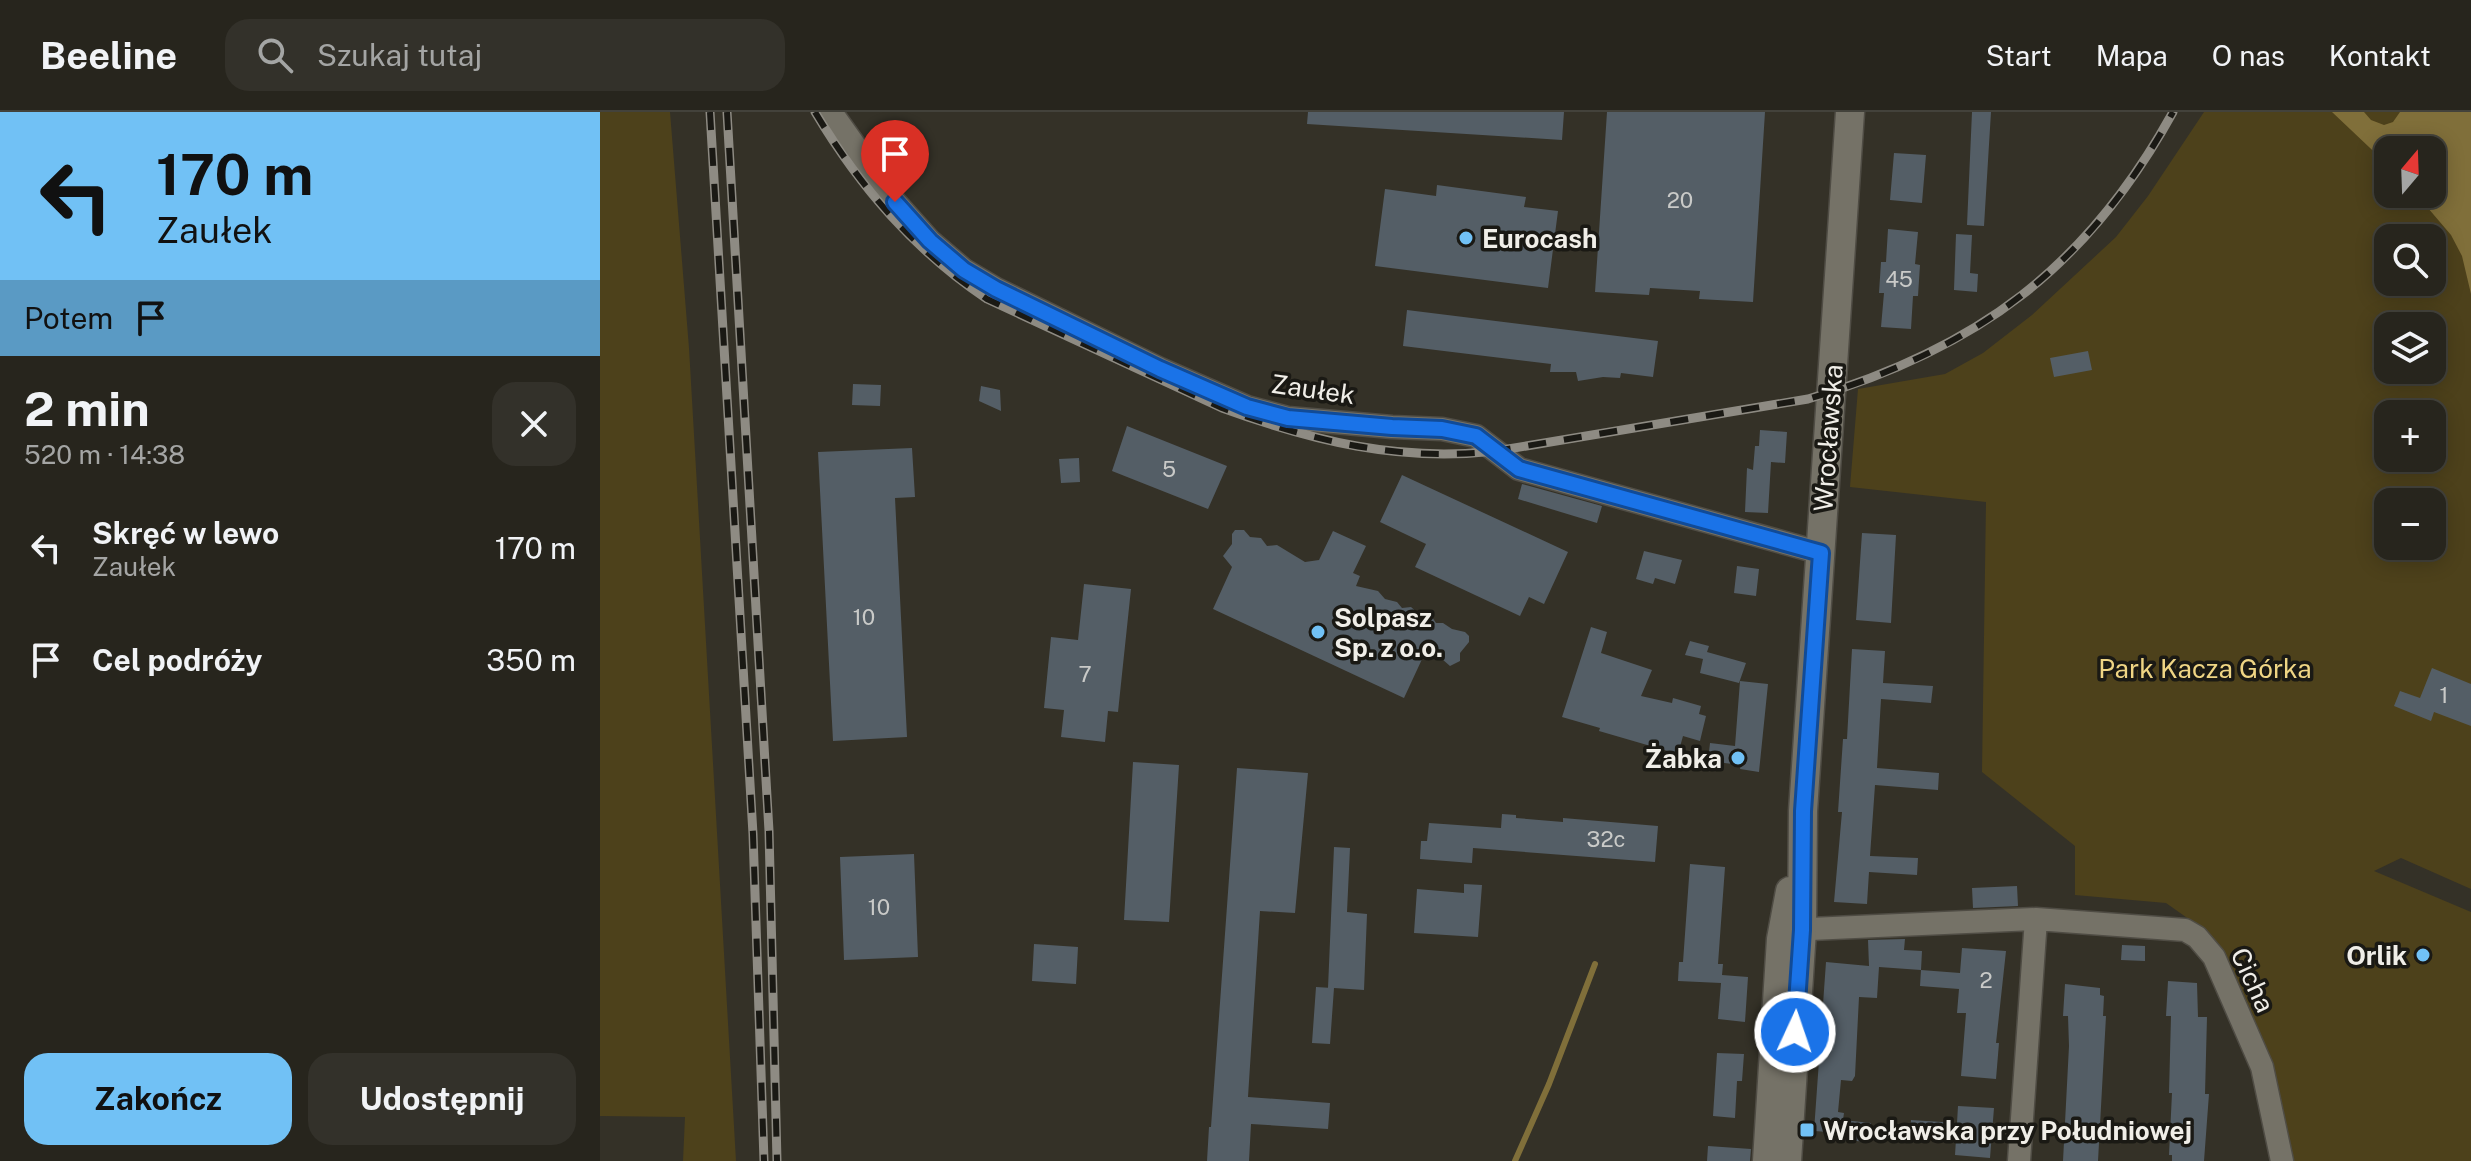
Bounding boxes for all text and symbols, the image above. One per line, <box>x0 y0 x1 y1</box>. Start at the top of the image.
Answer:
search box <box>225 19 785 91</box>
text: Beeline <box>40 33 177 78</box>
icon: search <box>253 33 297 77</box>
text: Szukaj tutaj <box>317 37 482 73</box>
text: Start <box>1986 39 2052 72</box>
text: Mapa <box>2096 39 2168 72</box>
text: O nas <box>2212 39 2285 72</box>
text: Kontakt <box>2329 39 2431 72</box>
pin <box>861 120 929 202</box>
icon: arrive <box>873 132 917 176</box>
north arrow <box>2374 136 2446 208</box>
map controls <box>2374 136 2446 560</box>
text: 170 m <box>156 142 313 208</box>
icon: left <box>24 144 128 248</box>
house number: 20 <box>1667 187 1693 213</box>
text: Zaułek <box>156 209 273 251</box>
place label: Eurocash <box>1482 223 1597 254</box>
button: search <box>2374 224 2446 296</box>
marker: Eurocash <box>1457 229 1475 247</box>
house number: 45 <box>1885 266 1913 292</box>
icon: arrive <box>129 296 173 340</box>
text: Potem <box>24 300 113 336</box>
button: layers <box>2374 312 2446 384</box>
street label: Wrocławska <box>1807 363 1849 513</box>
street label: Zaułek <box>1269 368 1357 410</box>
text: 2 min <box>24 380 150 437</box>
button: close <box>492 382 576 466</box>
button: + <box>2374 400 2446 472</box>
text: 520 m · 14:38 <box>24 439 185 470</box>
house number: 5 <box>1162 456 1176 482</box>
button: − <box>2374 488 2446 560</box>
text: Skręć w lewo <box>92 515 279 551</box>
icon: left <box>24 526 68 570</box>
text: 170 m <box>495 530 576 566</box>
text: Zaułek <box>92 551 176 582</box>
place label: Solpasz Sp. z o.o. <box>1334 602 1443 663</box>
house number: 10 <box>853 604 875 630</box>
marker: Solpasz Sp. z o.o. <box>1309 623 1327 641</box>
icon: arrive <box>24 638 68 682</box>
text: Cel podróży <box>92 642 262 678</box>
text: 350 m <box>486 642 576 678</box>
park label: Park Kacza Górka <box>2098 653 2312 684</box>
house number: 7 <box>1078 661 1092 687</box>
house number: 1 <box>2440 682 2448 708</box>
place label: Żabka <box>1644 743 1722 774</box>
marker: Żabka <box>1729 749 1747 767</box>
house number: 32c <box>1587 826 1625 852</box>
house number: 10 <box>868 894 890 920</box>
place label: Orlik <box>2346 940 2407 971</box>
street label: Cicha <box>2225 943 2281 1017</box>
marker: Orlik <box>2414 946 2432 964</box>
house number: 2 <box>1979 967 1993 993</box>
position arrow <box>1753 990 1837 1074</box>
button: Zakończ <box>24 1053 292 1145</box>
button: Udostępnij <box>308 1053 576 1145</box>
place label: Wrocławska przy Południowej <box>1823 1115 2192 1146</box>
marker: Wrocławska przy Południowej <box>1798 1121 1816 1139</box>

